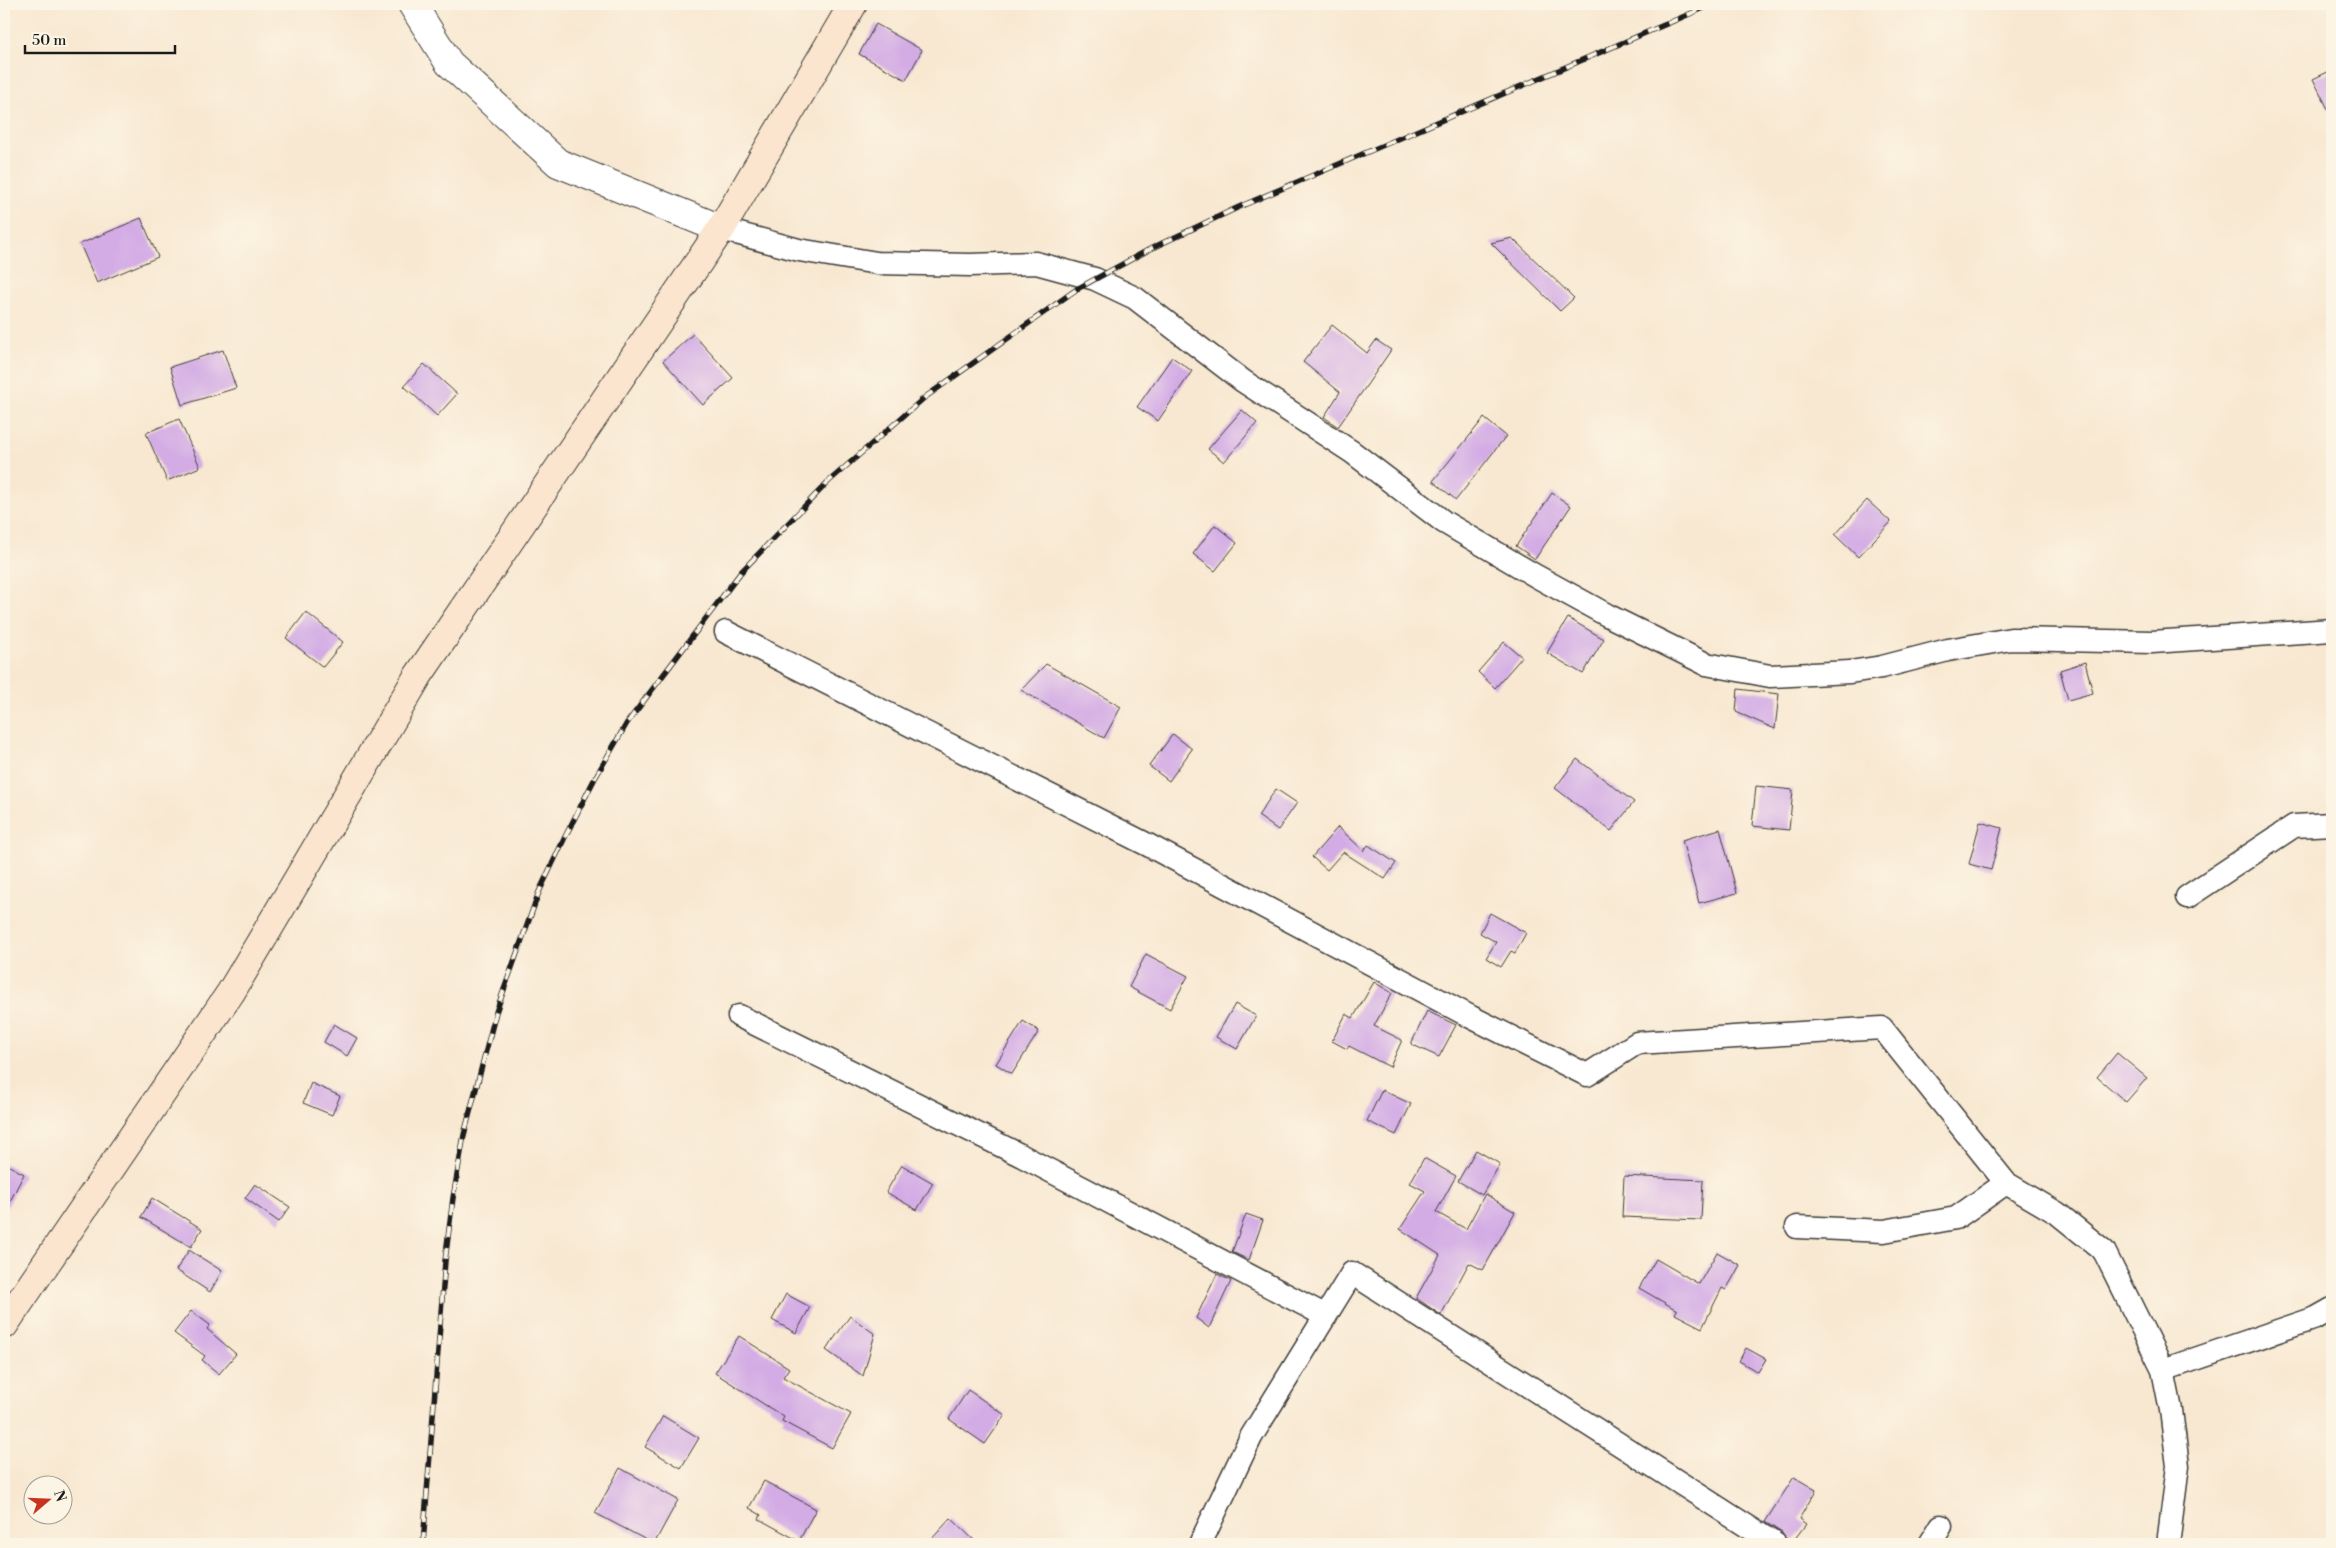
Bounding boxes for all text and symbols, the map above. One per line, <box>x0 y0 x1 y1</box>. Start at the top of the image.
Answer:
scale bar <box>25 22 175 54</box>
text: 50 m <box>32 31 66 50</box>
north arrow <box>22 1476 72 1526</box>
text: N <box>49 1488 70 1504</box>

